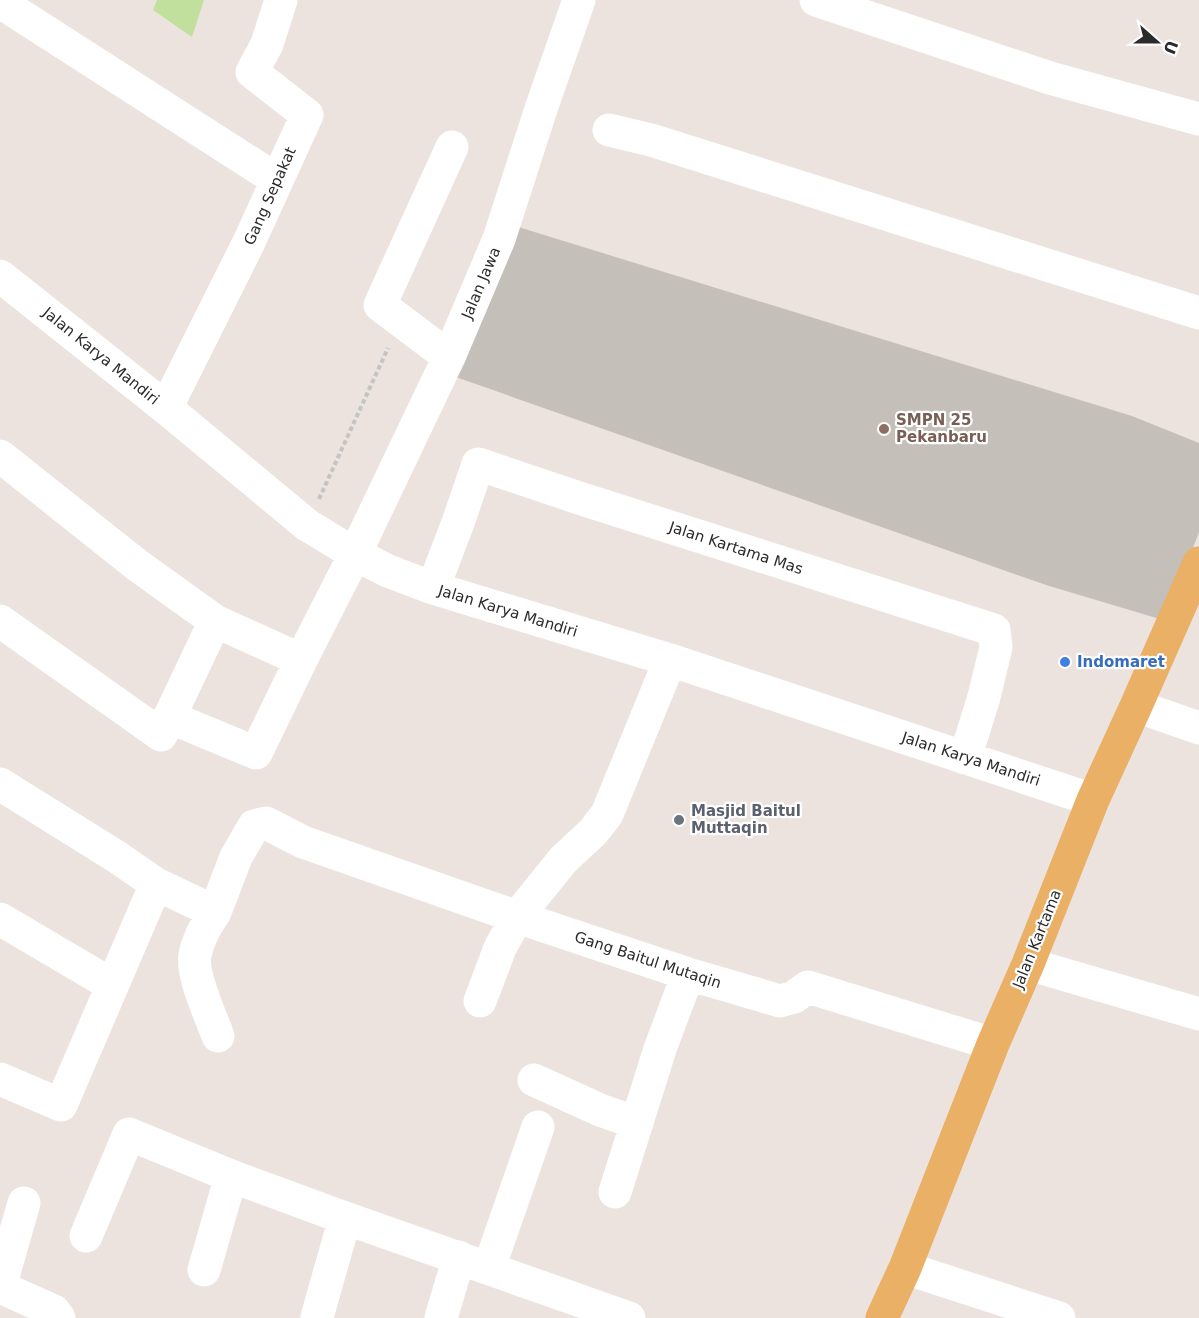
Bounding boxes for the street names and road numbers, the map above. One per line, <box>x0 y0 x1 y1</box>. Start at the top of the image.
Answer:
street label: Gang Sepakat <box>240 144 300 248</box>
street label: Jalan Jawa <box>457 244 504 323</box>
street label: Jalan Karya Mandiri <box>38 303 163 409</box>
street label: Jalan Kartama Mas <box>666 518 805 578</box>
street label: Jalan Karya Mandiri <box>435 581 580 641</box>
street label: Jalan Karya Mandiri <box>898 728 1043 790</box>
street label: Jalan Kartama <box>1009 887 1065 992</box>
street label: Gang Baitul Mutaqin <box>572 928 724 992</box>

